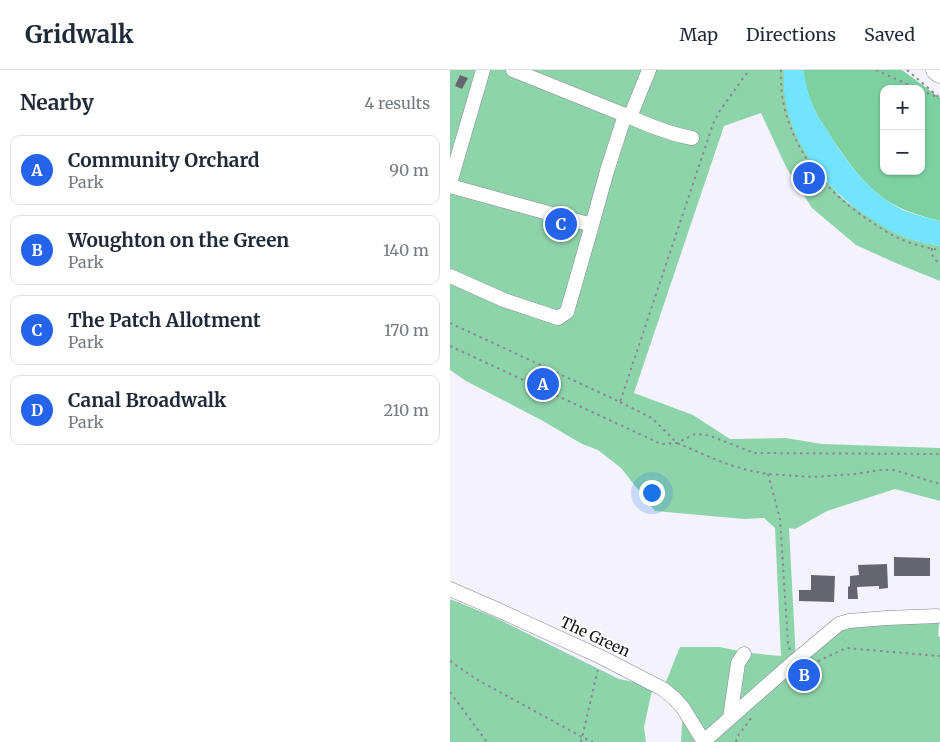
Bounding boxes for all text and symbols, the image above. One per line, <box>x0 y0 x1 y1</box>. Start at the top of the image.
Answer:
text: Gridwalk <box>25 19 134 50</box>
text: Map <box>680 23 718 46</box>
text: Directions <box>746 23 836 46</box>
text: Saved <box>864 23 915 46</box>
map controls <box>880 85 925 175</box>
button: + <box>880 85 925 130</box>
text: Nearby <box>20 89 94 116</box>
text: 4 results <box>364 93 430 113</box>
button: − <box>880 130 925 175</box>
text: Community Orchard <box>68 148 260 172</box>
pin: D <box>793 159 825 197</box>
text: A <box>31 160 43 180</box>
text: 90 m <box>389 160 429 180</box>
text: Park <box>68 172 104 192</box>
pin: C <box>545 205 577 243</box>
text: Woughton on the Green <box>68 228 289 252</box>
text: B <box>31 240 43 260</box>
text: 140 m <box>383 240 429 260</box>
text: Park <box>68 252 104 272</box>
text: The Patch Allotment <box>68 308 261 332</box>
text: C <box>32 320 42 340</box>
text: 170 m <box>384 320 429 340</box>
text: Park <box>68 332 104 352</box>
pin: A <box>527 365 559 403</box>
text: Canal Broadwalk <box>68 388 226 412</box>
text: D <box>31 400 43 420</box>
text: 210 m <box>384 400 429 420</box>
text: Park <box>68 412 104 432</box>
your location <box>639 480 665 506</box>
street label: The Green <box>557 612 633 661</box>
pin: B <box>788 656 820 694</box>

